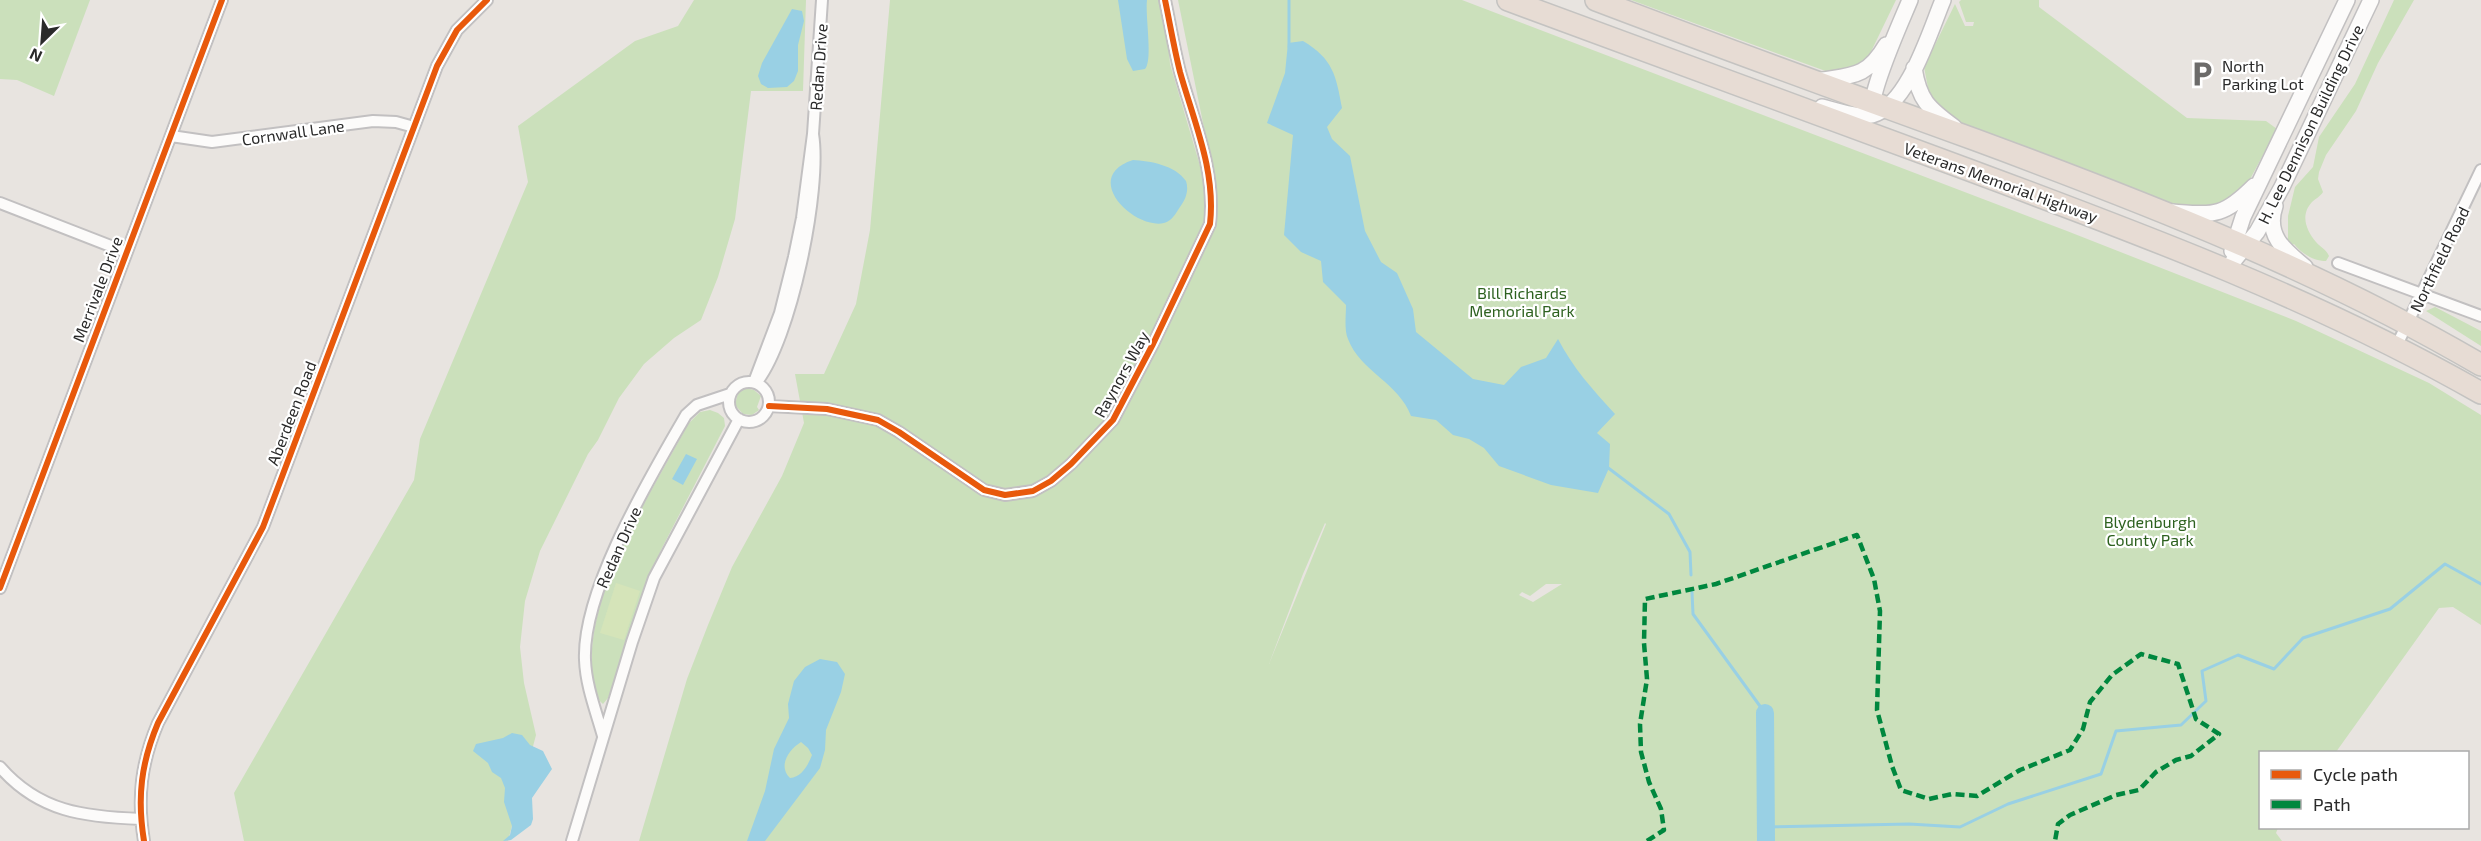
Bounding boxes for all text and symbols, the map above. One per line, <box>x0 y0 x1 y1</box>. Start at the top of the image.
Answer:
north arrow <box>12 12 72 72</box>
street label: H. Lee Dennison Building Drive <box>2253 21 2367 227</box>
street label: Redan Drive <box>805 23 831 111</box>
text: N <box>26 45 45 67</box>
place label: North Parking Lot <box>2222 56 2304 93</box>
parking icon: North Parking Lot <box>2187 59 2217 89</box>
street label: Cornwall Lane <box>240 115 346 149</box>
street label: Veterans Memorial Highway <box>1902 138 2101 226</box>
street label: Northfield Road <box>2405 203 2473 315</box>
street label: Merrivale Drive <box>68 234 126 344</box>
park label: Bill Richards Memorial Park <box>1469 283 1575 320</box>
street label: Raynors Way <box>1090 327 1153 420</box>
street label: Aberdeen Road <box>262 358 320 468</box>
street label: Redan Drive <box>592 503 644 591</box>
park label: Blydenburgh County Park <box>2104 512 2196 549</box>
legend <box>2259 751 2469 829</box>
text: Cycle path <box>2313 763 2398 785</box>
text: Path <box>2313 793 2351 815</box>

